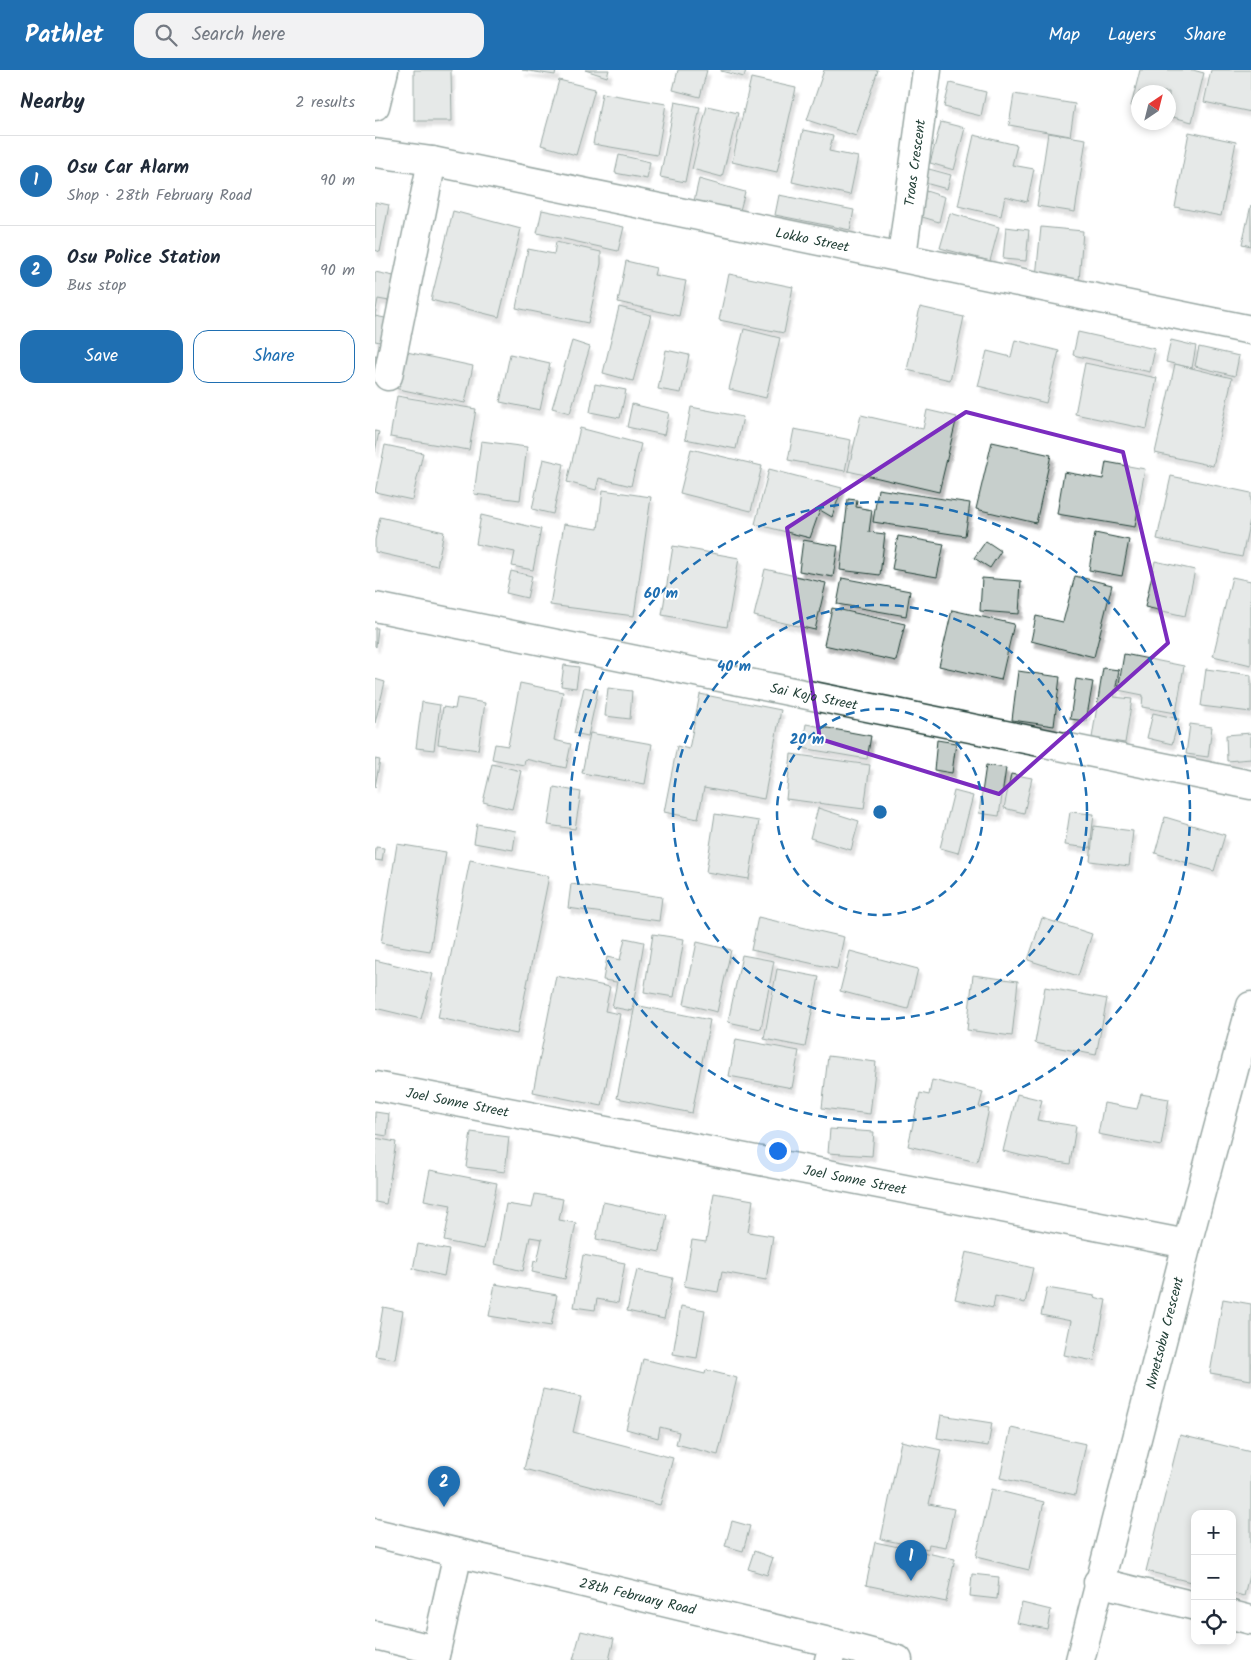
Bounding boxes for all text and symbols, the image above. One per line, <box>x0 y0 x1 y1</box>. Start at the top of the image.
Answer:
search box <box>134 13 484 58</box>
text: Pathlet <box>25 16 104 55</box>
text: Search here <box>192 20 285 50</box>
icon: search <box>152 21 180 49</box>
text: Map <box>1049 21 1080 50</box>
text: Layers <box>1108 21 1156 50</box>
text: Share <box>1184 21 1226 50</box>
north arrow <box>1131 85 1176 130</box>
text: Nearby <box>20 86 85 119</box>
text: 2 results <box>295 90 355 115</box>
street label: Troas Crescent <box>899 118 932 208</box>
text: Osu Car Alarm <box>67 153 189 183</box>
text: 1 <box>34 168 38 193</box>
text: 90 m <box>320 168 355 193</box>
text: Shop · 28th February Road <box>67 183 251 208</box>
street label: Lokko Street <box>773 222 852 259</box>
text: Osu Police Station <box>67 243 221 273</box>
text: 2 <box>31 258 41 283</box>
text: 90 m <box>320 258 355 283</box>
text: Bus stop <box>67 273 126 298</box>
button: Save <box>20 330 183 383</box>
button: Share <box>193 330 355 383</box>
text: 60 m <box>644 582 678 606</box>
text: 40 m <box>717 655 751 679</box>
street label: Sai Kojo Street <box>768 678 860 717</box>
text: 20 m <box>790 728 824 752</box>
centre of rings <box>871 803 889 821</box>
street label: Joel Sonne Street <box>404 1082 511 1124</box>
your location <box>765 1138 791 1164</box>
street label: Joel Sonne Street <box>801 1160 909 1201</box>
street label: Nmetsobu Crescent <box>1140 1274 1190 1391</box>
pin: 2 <box>428 1466 460 1507</box>
map controls <box>1191 1510 1236 1645</box>
button: + <box>1191 1510 1236 1555</box>
pin: 1 <box>895 1540 927 1581</box>
button: − <box>1191 1555 1236 1600</box>
street label: 28th February Road <box>577 1572 699 1622</box>
button: locate <box>1191 1600 1236 1645</box>

